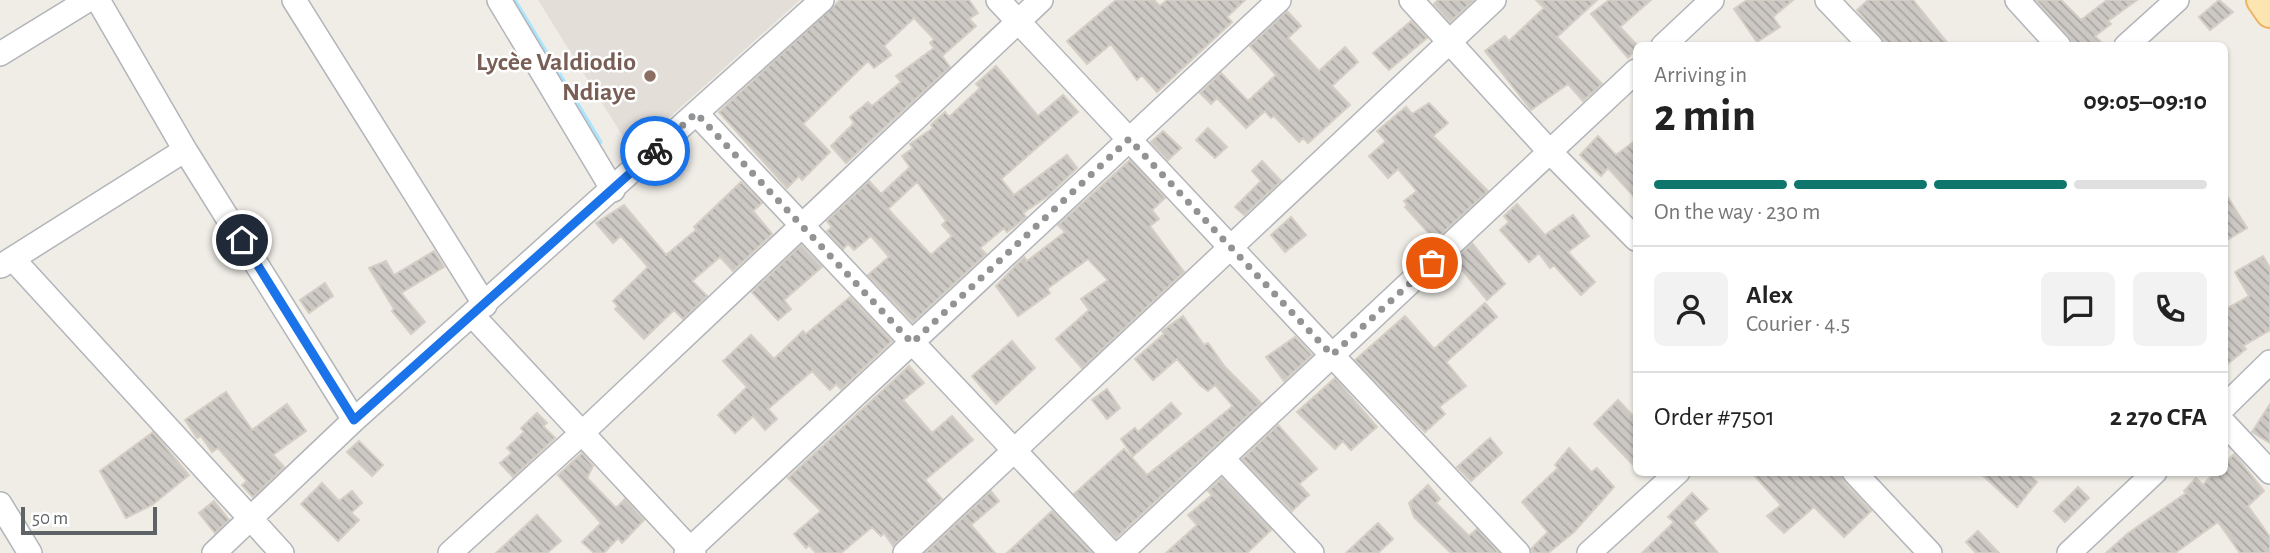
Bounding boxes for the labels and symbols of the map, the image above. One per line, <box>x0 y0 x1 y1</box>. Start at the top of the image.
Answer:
place label: Lycèe Valdiodio Ndiaye <box>476 49 636 105</box>
marker: Lycèe Valdiodio Ndiaye <box>642 68 658 84</box>
courier <box>620 116 690 186</box>
pin <box>212 210 272 270</box>
pin <box>1402 233 1462 293</box>
scale bar <box>21 504 158 536</box>

